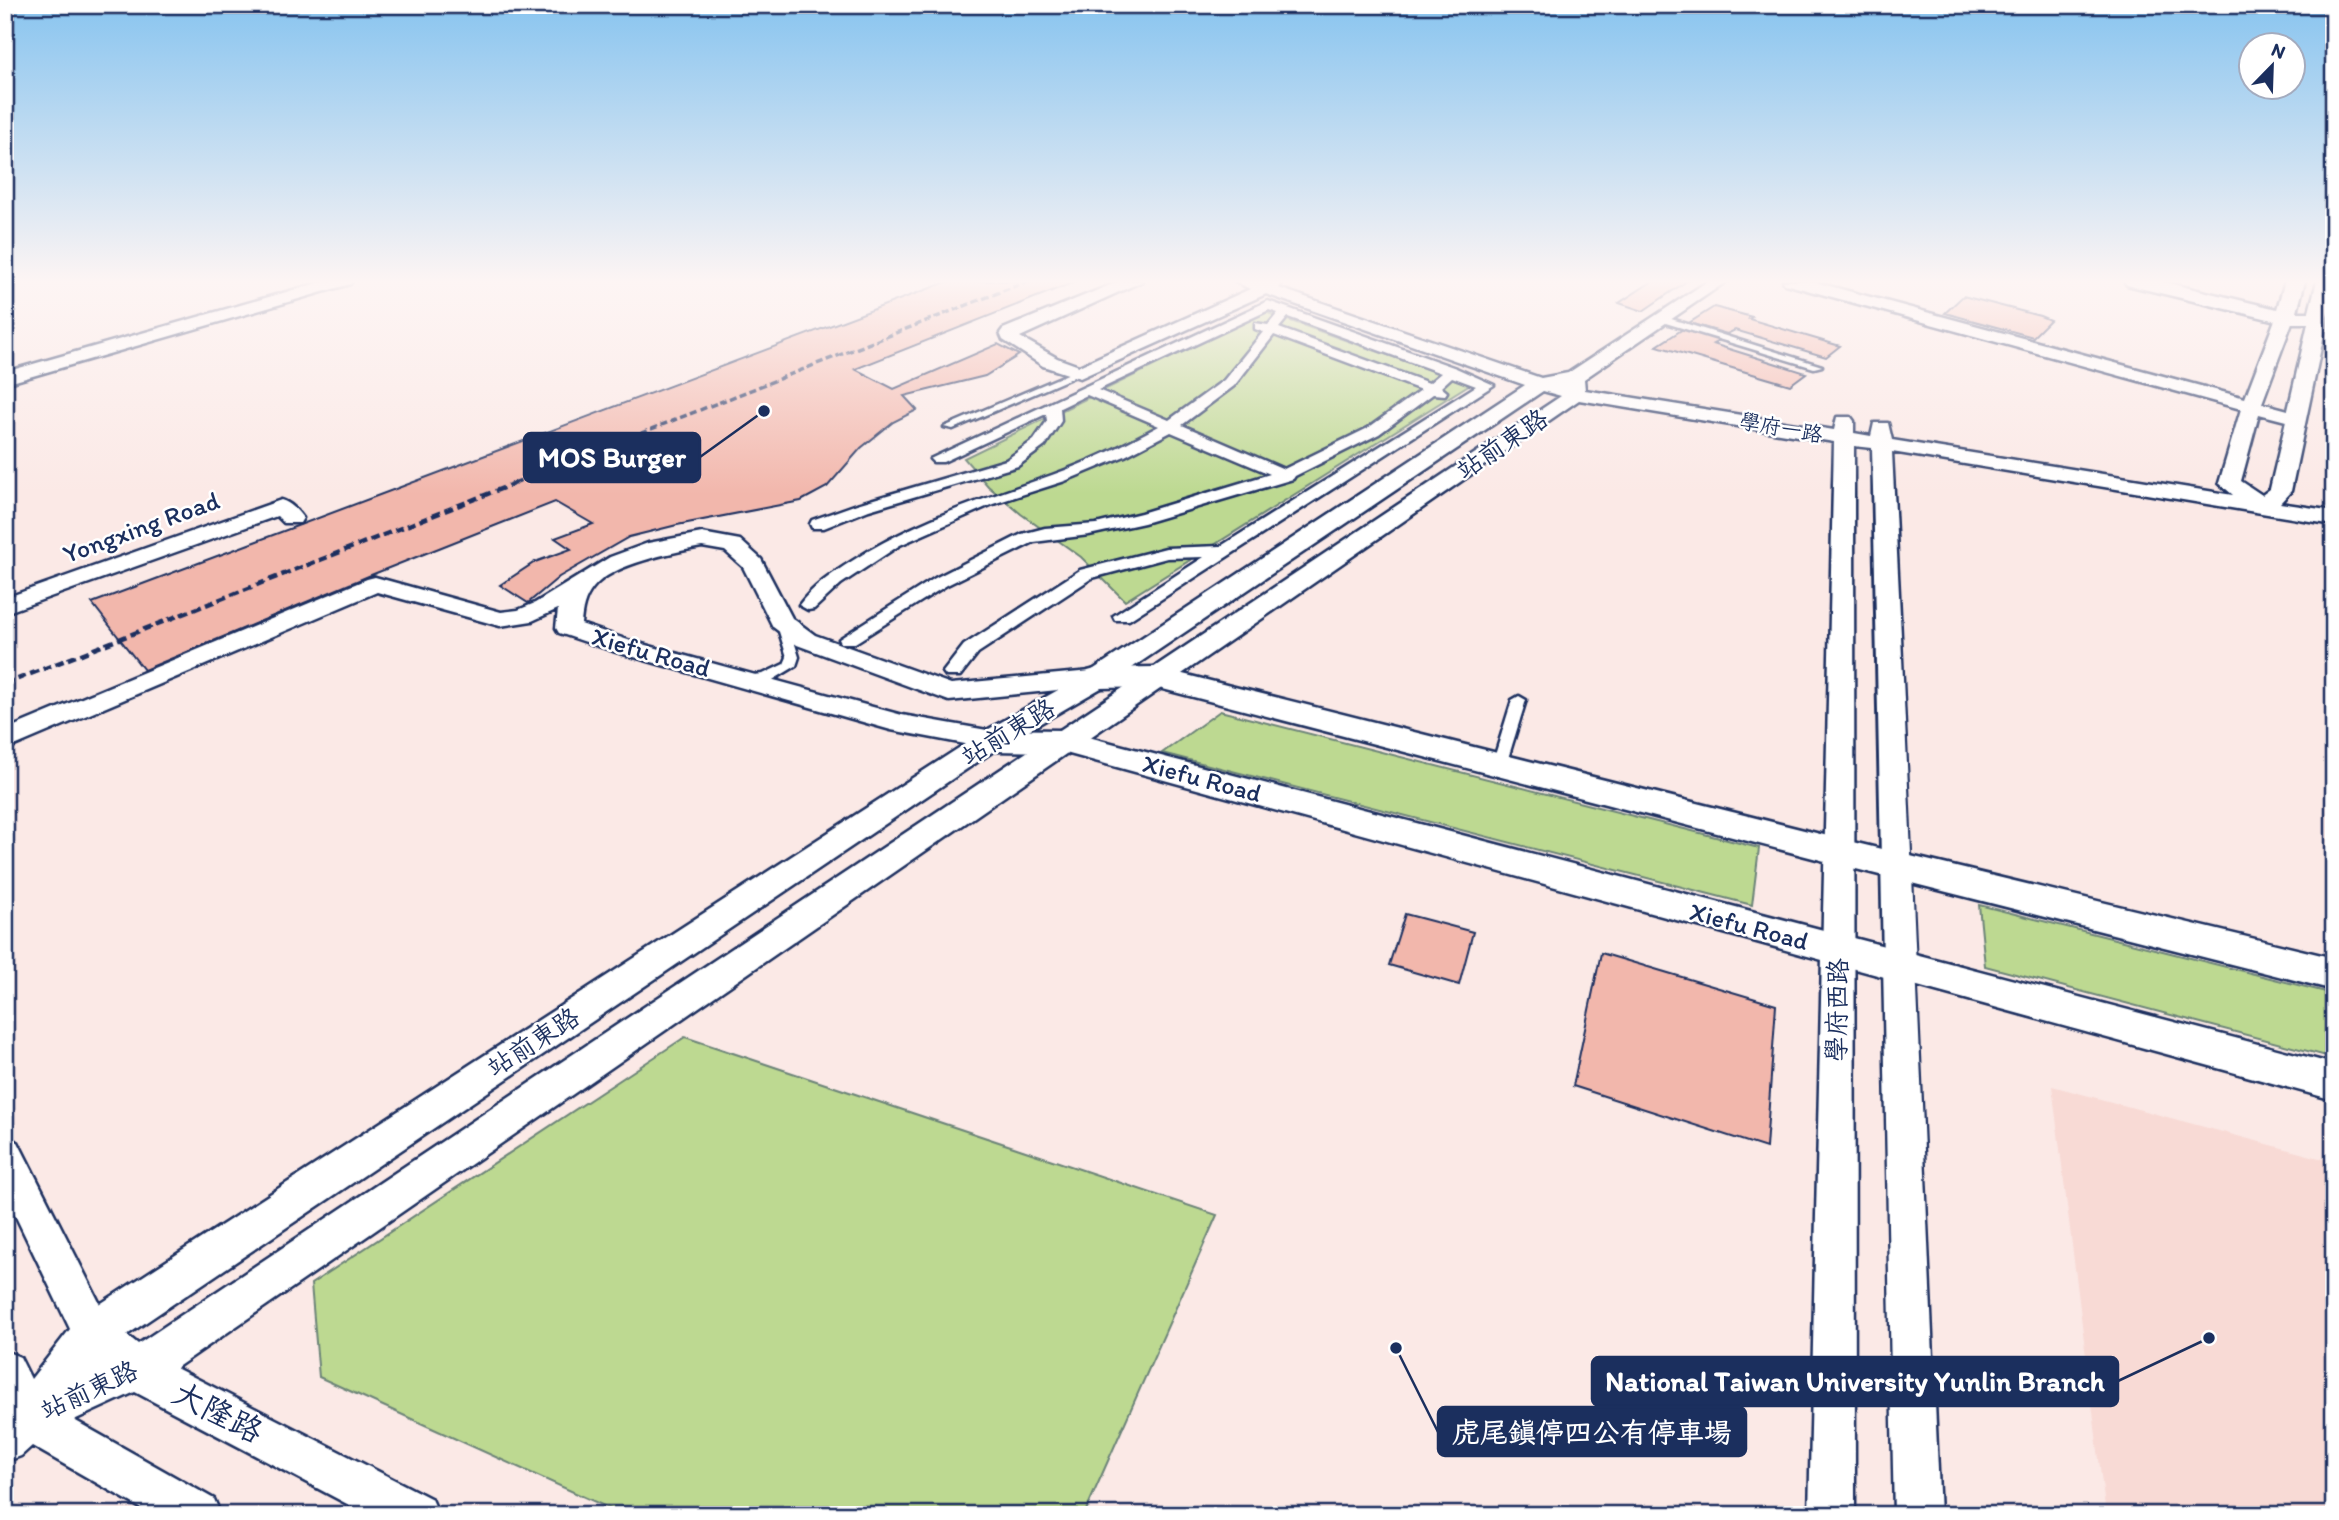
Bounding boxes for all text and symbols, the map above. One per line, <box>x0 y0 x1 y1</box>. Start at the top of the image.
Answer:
north arrow <box>2238 32 2308 102</box>
text: N <box>2268 38 2289 64</box>
street label: 站前東路 <box>1450 402 1554 486</box>
street label: 學府一路 <box>1738 408 1825 447</box>
callout: MOS Burger <box>524 433 700 482</box>
text: MOS Burger <box>538 440 687 474</box>
street label: Yongxing Road <box>58 484 224 570</box>
street label: Xiefu Road <box>588 620 714 684</box>
street label: 站前東路 <box>955 691 1061 773</box>
street label: Xiefu Road <box>1139 747 1265 809</box>
street label: Xiefu Road <box>1686 895 1812 957</box>
street label: 學府西路 <box>1820 958 1854 1062</box>
street label: 站前東路 <box>481 1000 585 1084</box>
street label: 站前東路 <box>35 1354 143 1426</box>
callout: National Taiwan University Yunlin Branch <box>1592 1357 2118 1406</box>
text: National Taiwan University Yunlin Branch <box>1605 1364 2106 1398</box>
street label: 大隆路 <box>167 1373 269 1451</box>
callout: 虎尾鎮停四公有停車場 <box>1438 1407 1746 1456</box>
text: 虎尾鎮停四公有停車場 <box>1452 1415 1732 1449</box>

